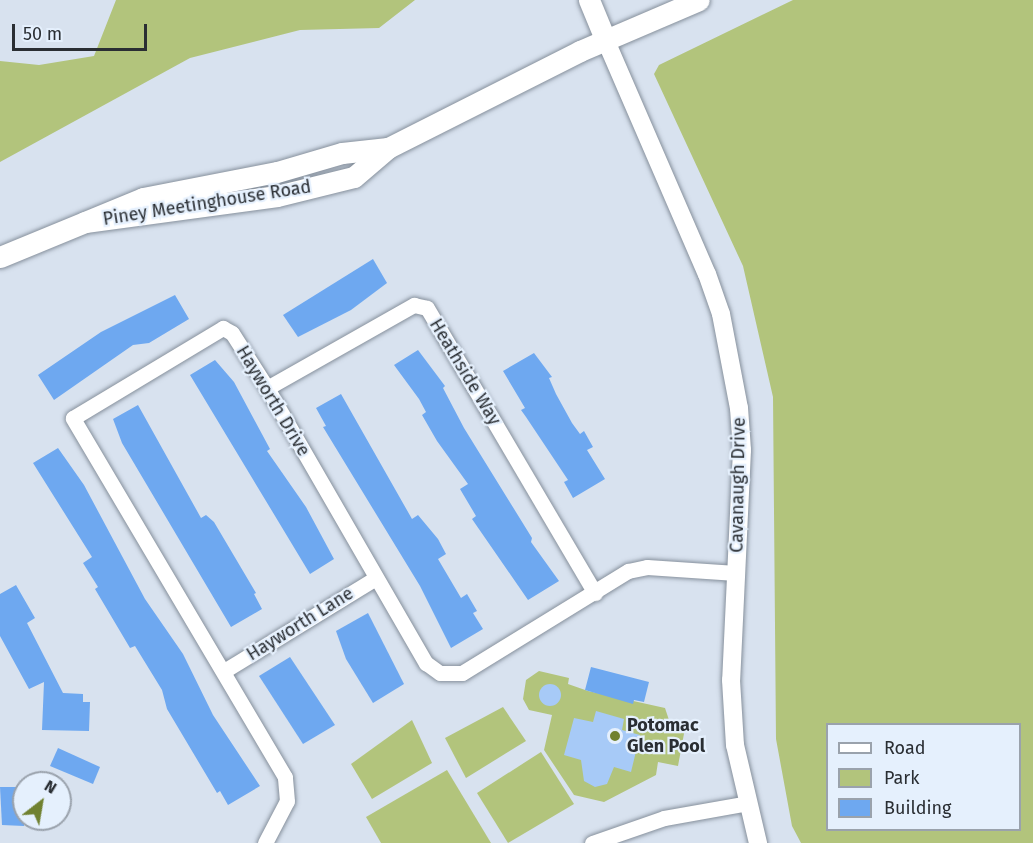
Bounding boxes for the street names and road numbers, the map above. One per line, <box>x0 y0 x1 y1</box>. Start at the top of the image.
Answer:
street label: Piney Meetinghouse Road <box>101 176 313 230</box>
street label: Heathside Way <box>425 315 505 429</box>
street label: Hayworth Drive <box>232 342 314 460</box>
street label: Cavanaugh Drive <box>726 417 750 553</box>
street label: Hayworth Lane <box>243 583 357 665</box>

